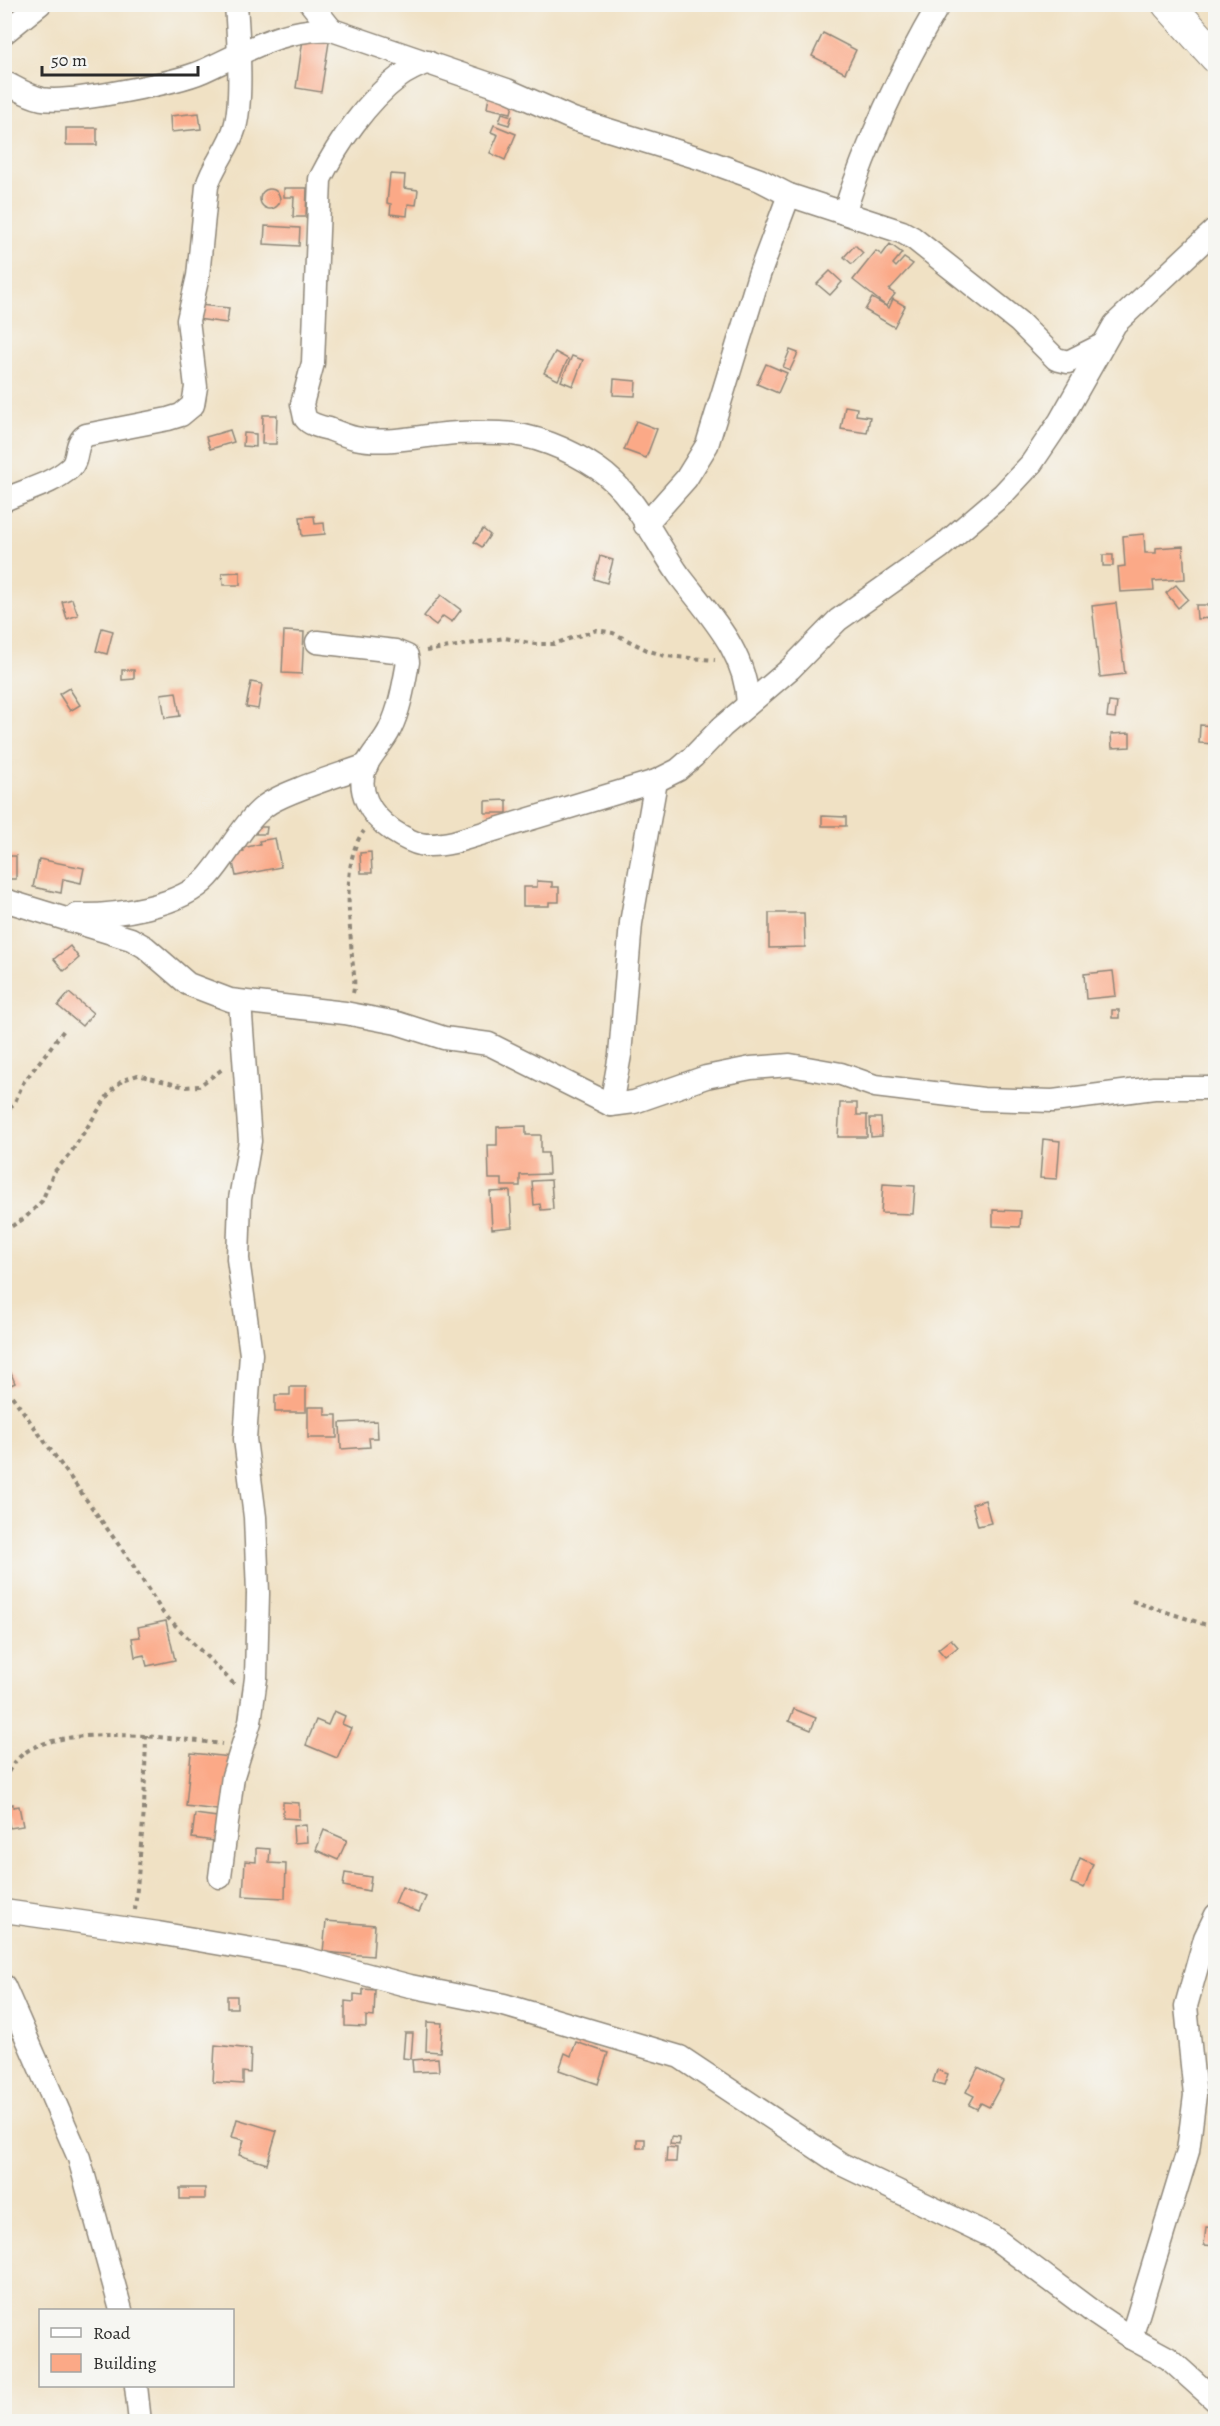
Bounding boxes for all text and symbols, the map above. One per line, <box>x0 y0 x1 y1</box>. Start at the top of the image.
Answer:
scale bar <box>42 39 198 77</box>
text: 50 m <box>51 48 87 72</box>
legend <box>39 2309 234 2387</box>
text: Road <box>93 2321 131 2345</box>
text: Building <box>93 2351 157 2375</box>

